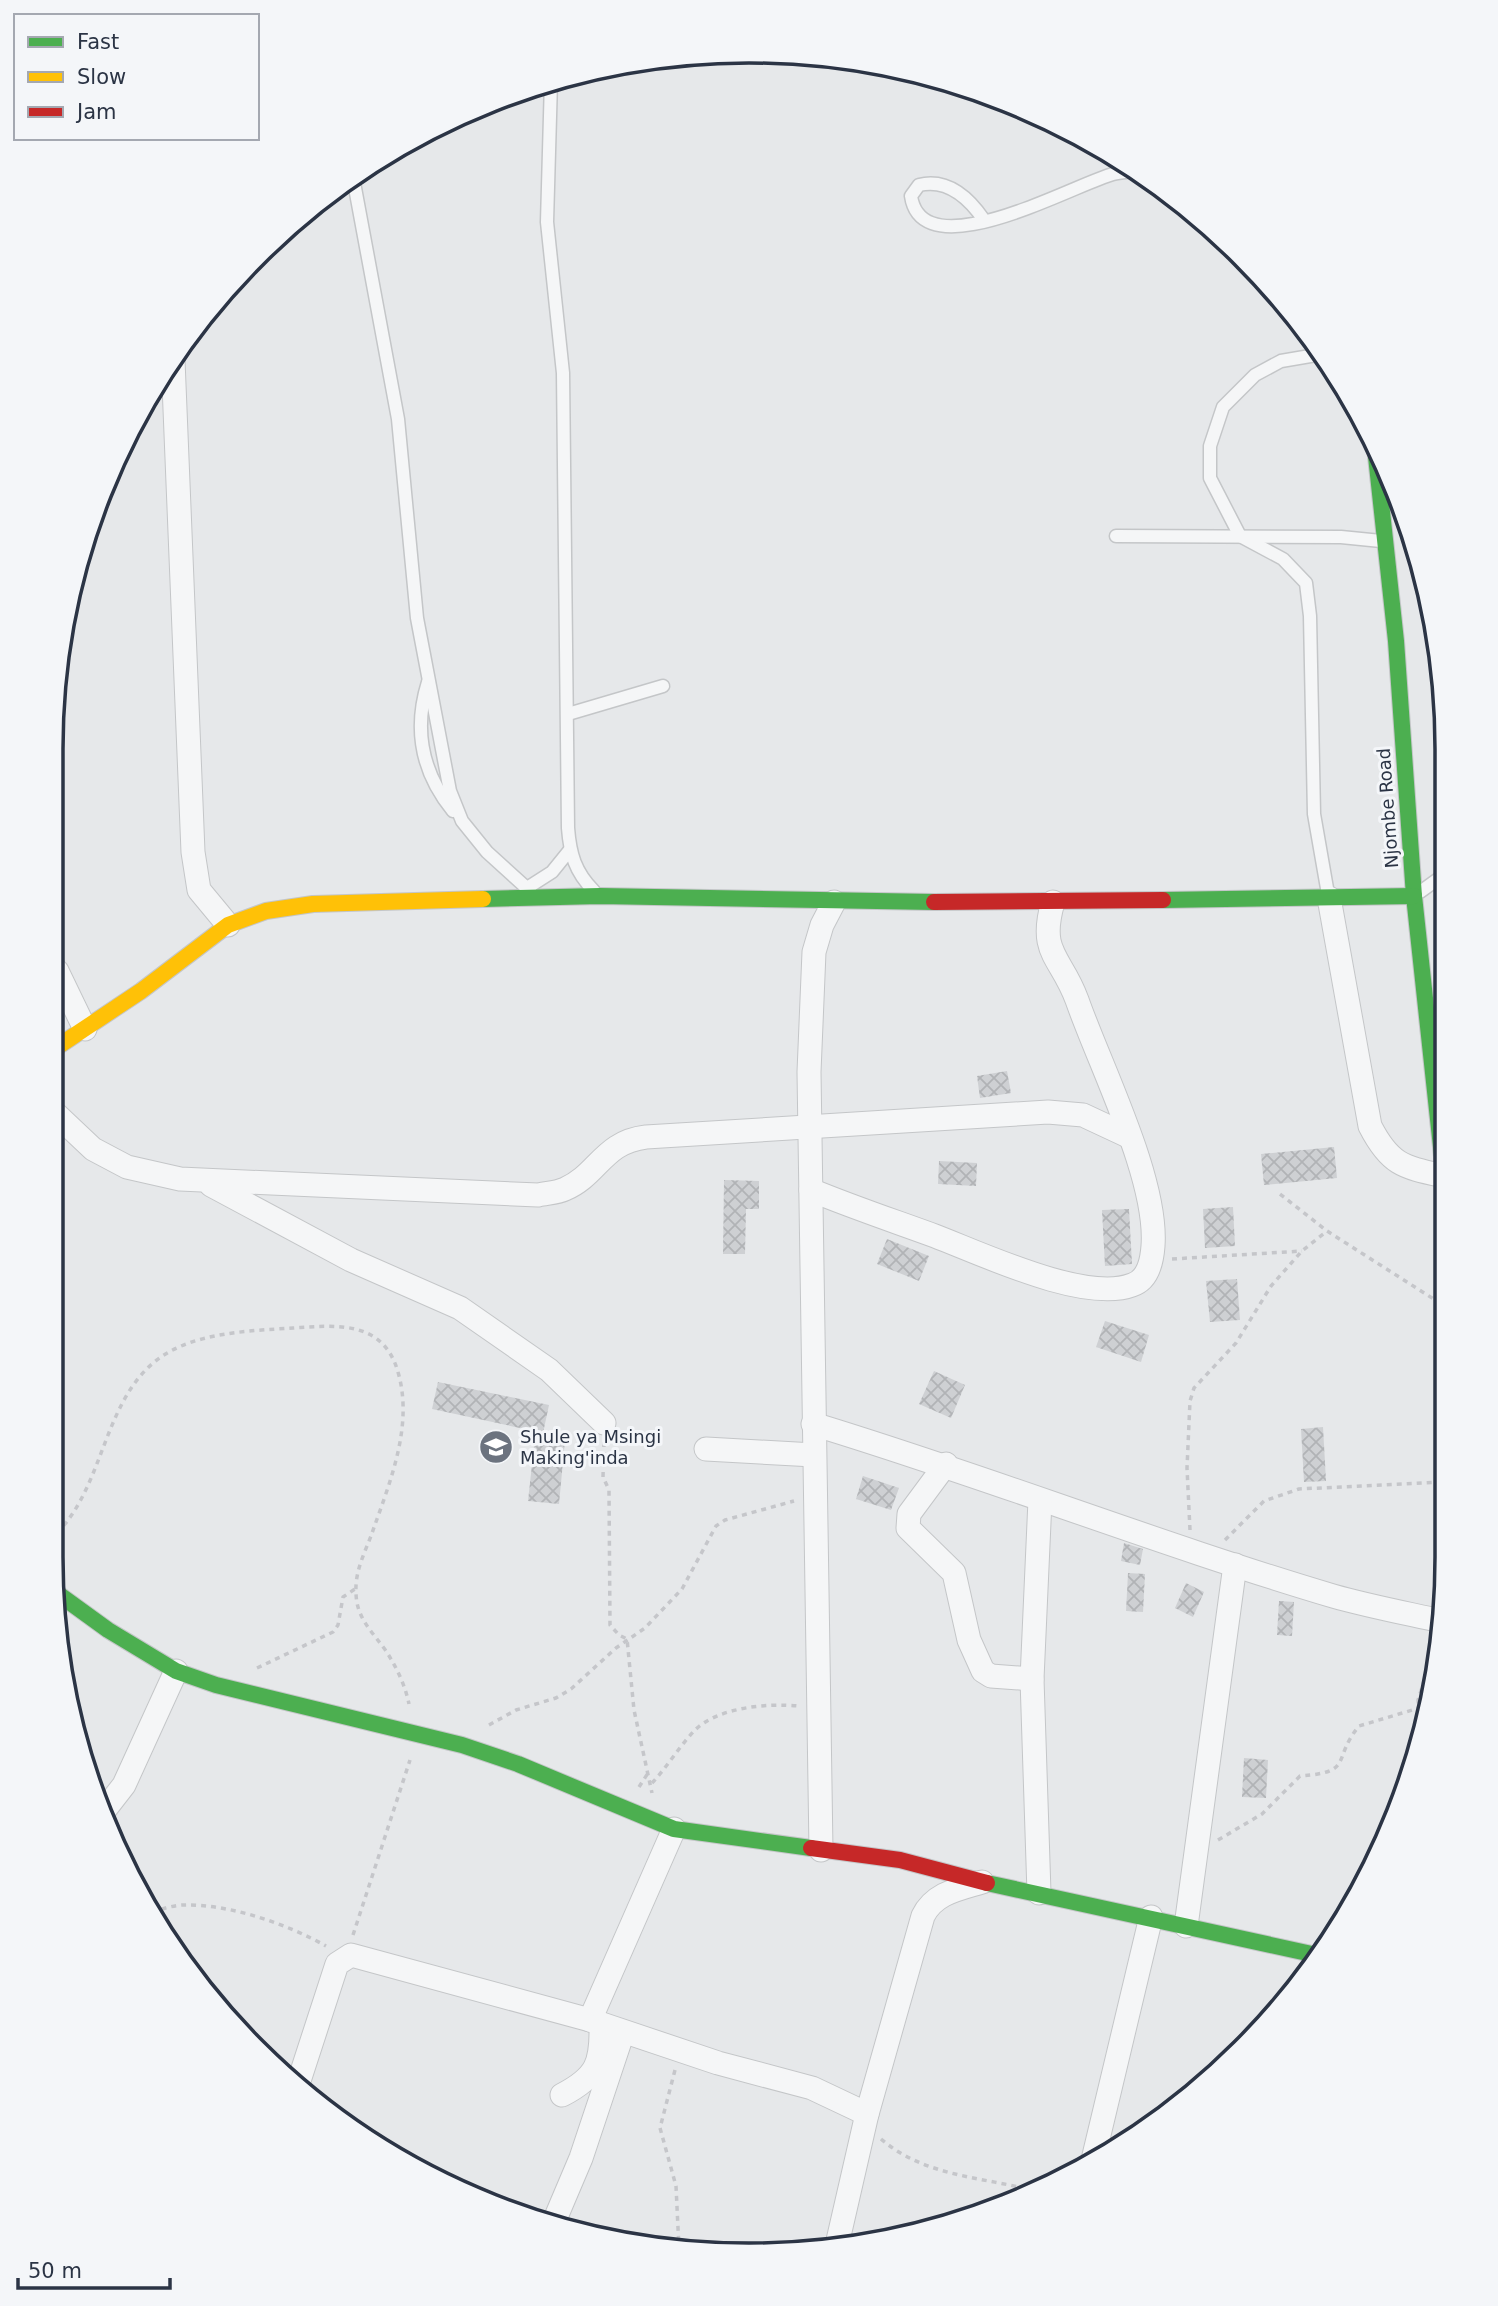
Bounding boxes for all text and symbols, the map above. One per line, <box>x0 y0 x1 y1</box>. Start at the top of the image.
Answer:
legend <box>14 14 259 140</box>
text: Fast <box>77 30 119 54</box>
text: Slow <box>77 65 126 89</box>
text: Jam <box>75 100 117 124</box>
street label: Njombe Road <box>1373 747 1402 869</box>
place label: Shule ya Msingi Making'inda <box>520 1426 661 1468</box>
school or university icon: Shule ya Msingi Making'inda <box>477 1428 515 1466</box>
scale bar <box>18 2246 170 2290</box>
text: 50 m <box>28 2259 82 2283</box>

